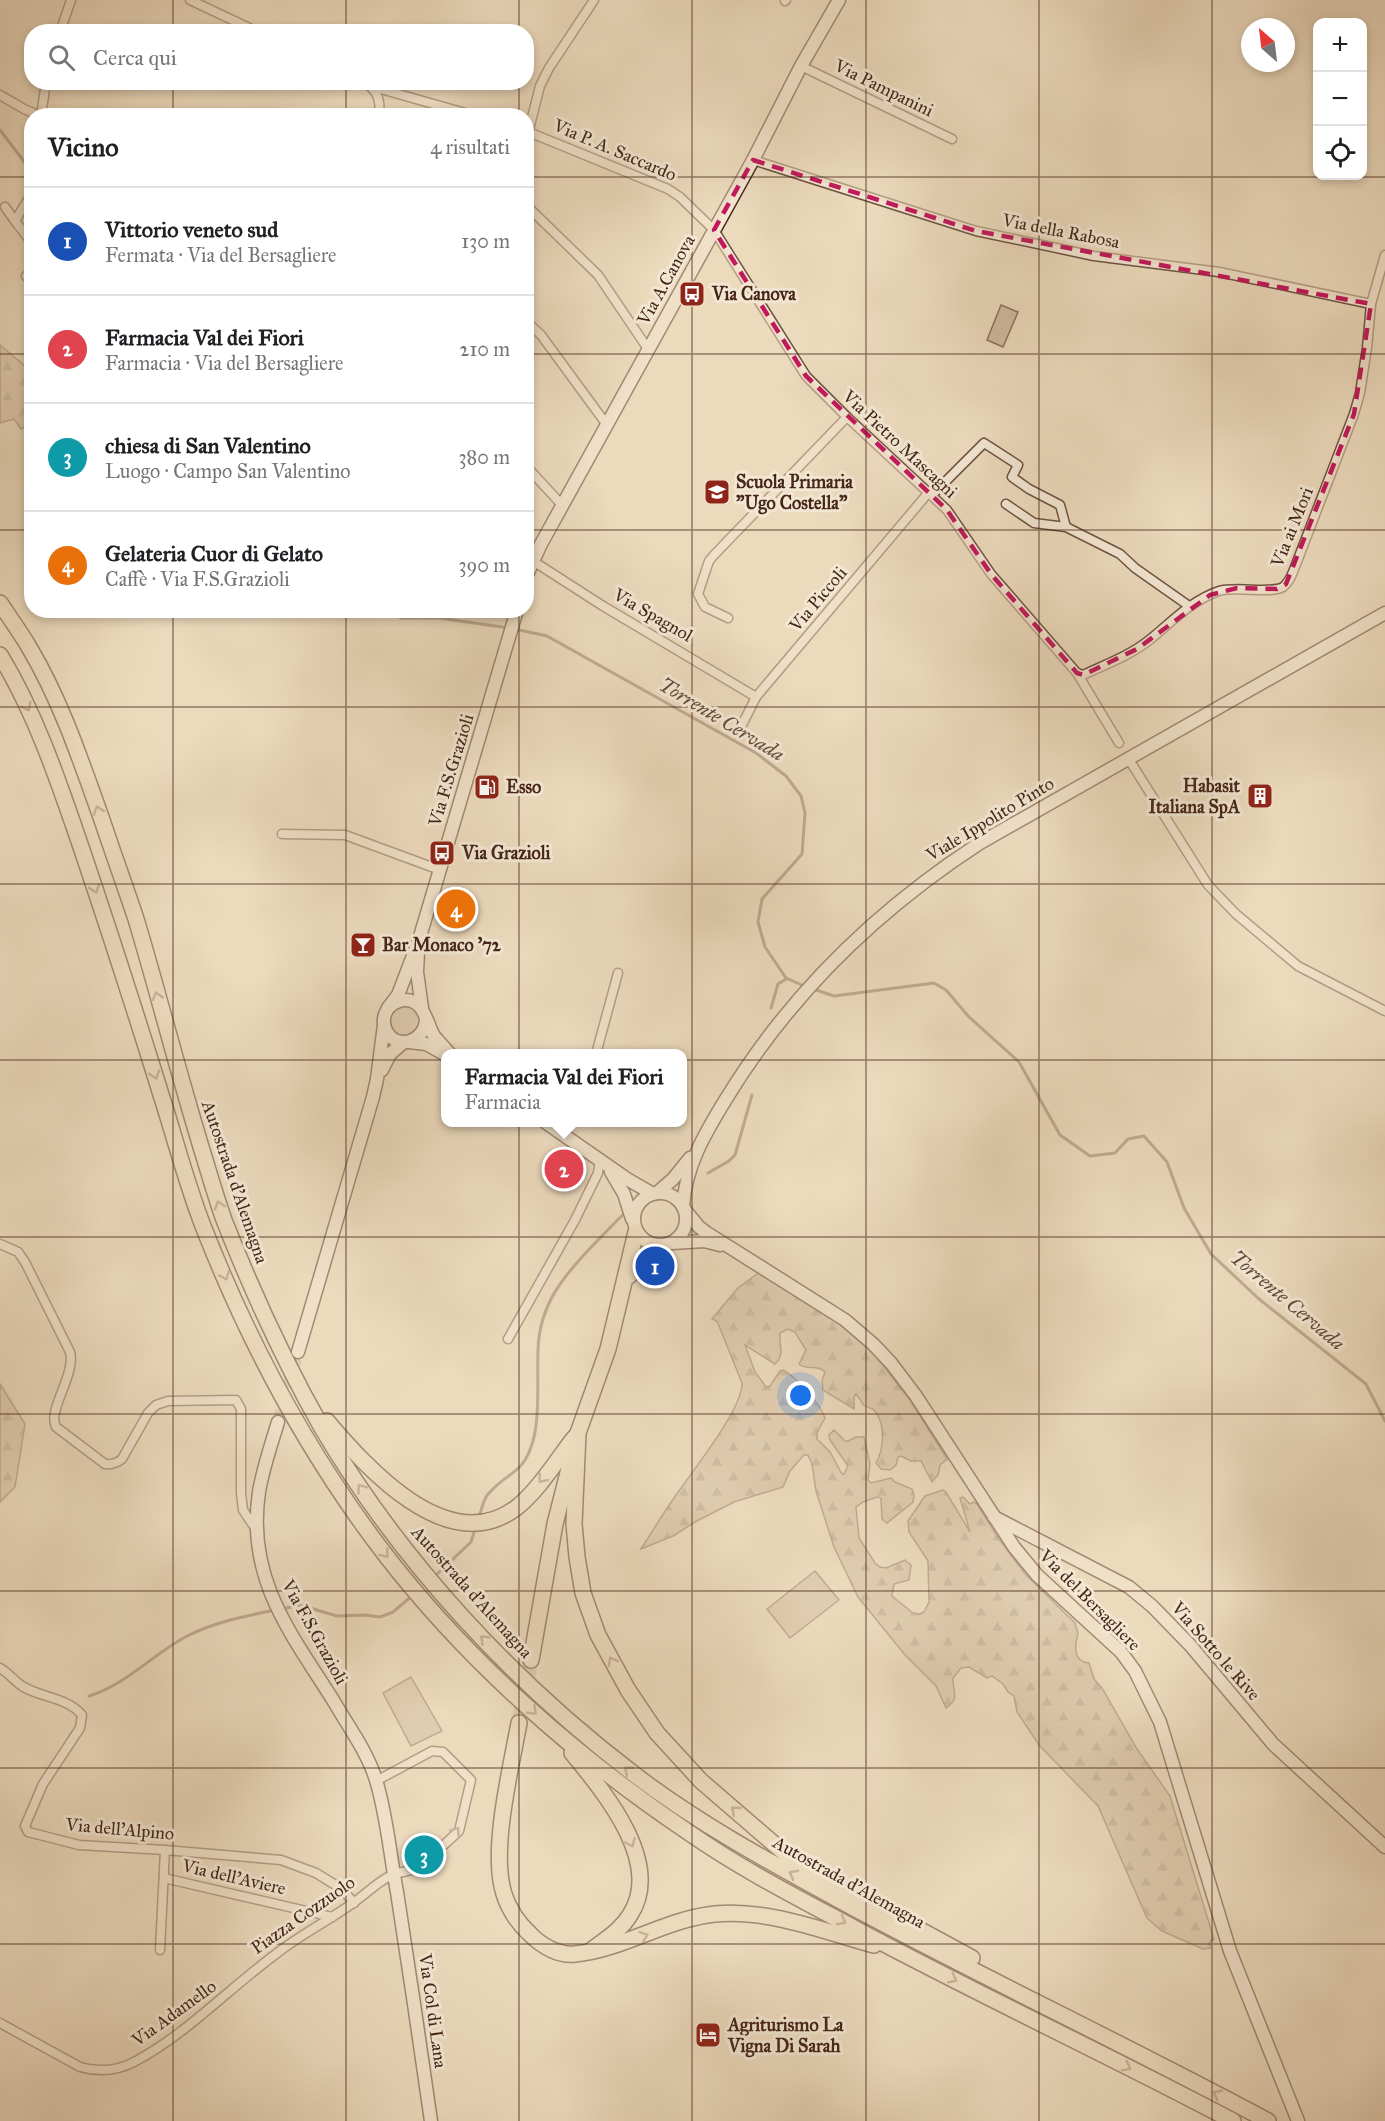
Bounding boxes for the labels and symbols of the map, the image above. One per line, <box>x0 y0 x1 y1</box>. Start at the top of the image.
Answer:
north arrow <box>1241 18 1295 72</box>
street label: Via Pampanini <box>830 54 937 121</box>
street label: Via P. A. Saccardo <box>549 114 680 186</box>
street label: Via della Rabosa <box>999 209 1122 253</box>
street label: Via A.Canova <box>632 231 700 330</box>
bus stop icon: Via Canova <box>677 279 707 309</box>
place label: Via Canova <box>711 283 796 305</box>
street label: Via Pietro Mascagni <box>837 385 962 504</box>
place label: Scuola Primaria "Ugo Costella" <box>736 471 853 515</box>
school or university icon: Scuola Primaria "Ugo Costella" <box>702 477 732 507</box>
street label: Via ai Mori <box>1266 484 1318 571</box>
street label: Via Piccoli <box>784 562 852 637</box>
street label: Via Spagnol <box>608 583 697 647</box>
water label: Torrente Cervada <box>655 672 789 766</box>
one-way arrow <box>20 700 32 711</box>
street label: Via F.S.Grazioli <box>423 711 479 830</box>
fuel station icon: Esso <box>472 772 502 802</box>
street label: Viale Ippolito Pinto <box>921 772 1058 866</box>
place label: Habasit Italiana SpA <box>1149 775 1241 819</box>
place label: Esso <box>506 776 541 798</box>
building icon: Habasit Italiana SpA <box>1245 781 1275 811</box>
one-way arrow <box>93 805 106 816</box>
bus stop icon: Via Grazioli <box>427 838 457 868</box>
place label: Via Grazioli <box>461 842 552 864</box>
one-way arrow <box>88 883 101 894</box>
pin: 4 <box>436 886 476 932</box>
bar icon: Bar Monaco '72 <box>348 930 378 960</box>
place label: Bar Monaco '72 <box>382 934 502 956</box>
one-way arrow <box>152 991 164 1002</box>
one-way arrow <box>148 1069 160 1080</box>
street label: Autostrada d'Alemagna <box>196 1097 273 1267</box>
pin: 2 <box>544 1146 584 1192</box>
one-way arrow <box>214 1200 226 1211</box>
pin: 1 <box>636 1244 674 1288</box>
water label: Torrente Cervada <box>1226 1245 1350 1355</box>
one-way arrow <box>218 1270 230 1281</box>
your location <box>786 1381 815 1410</box>
one-way arrow <box>538 1472 549 1483</box>
one-way arrow <box>357 1484 368 1495</box>
street label: Autostrada d'Alemagna <box>405 1521 537 1664</box>
street label: Via del Bersagliere <box>1033 1544 1145 1656</box>
one-way arrow <box>377 1547 388 1558</box>
street label: Via F.S.Grazioli <box>277 1575 353 1688</box>
street label: Via Sotto le Rive <box>1166 1596 1265 1705</box>
one-way arrow <box>480 1635 491 1645</box>
one-way arrow <box>608 1656 619 1667</box>
one-way arrow <box>526 1704 536 1715</box>
one-way arrow <box>624 1766 635 1777</box>
one-way arrow <box>731 1806 742 1817</box>
street label: Via dell'Alpino <box>64 1813 175 1845</box>
one-way arrow <box>449 1826 460 1837</box>
street label: Autostrada d'Alemagna <box>768 1831 929 1934</box>
pin: 3 <box>404 1832 444 1878</box>
one-way arrow <box>624 1836 636 1847</box>
street label: Via dell'Aviere <box>179 1854 288 1900</box>
one-way arrow <box>788 1870 799 1881</box>
street label: Piazza Cozzuolo <box>247 1871 359 1959</box>
one-way arrow <box>836 1914 846 1925</box>
one-way arrow <box>638 1930 649 1943</box>
street label: Via Col di Lana <box>414 1951 452 2070</box>
one-way arrow <box>947 1972 958 1983</box>
street label: Via Adamello <box>127 1975 221 2052</box>
place label: Agriturismo La Vigna Di Sarah <box>727 2014 844 2058</box>
hotel icon: Agriturismo La Vigna Di Sarah <box>693 2020 723 2050</box>
one-way arrow <box>1121 2060 1132 2071</box>
one-way arrow <box>1212 2089 1223 2101</box>

